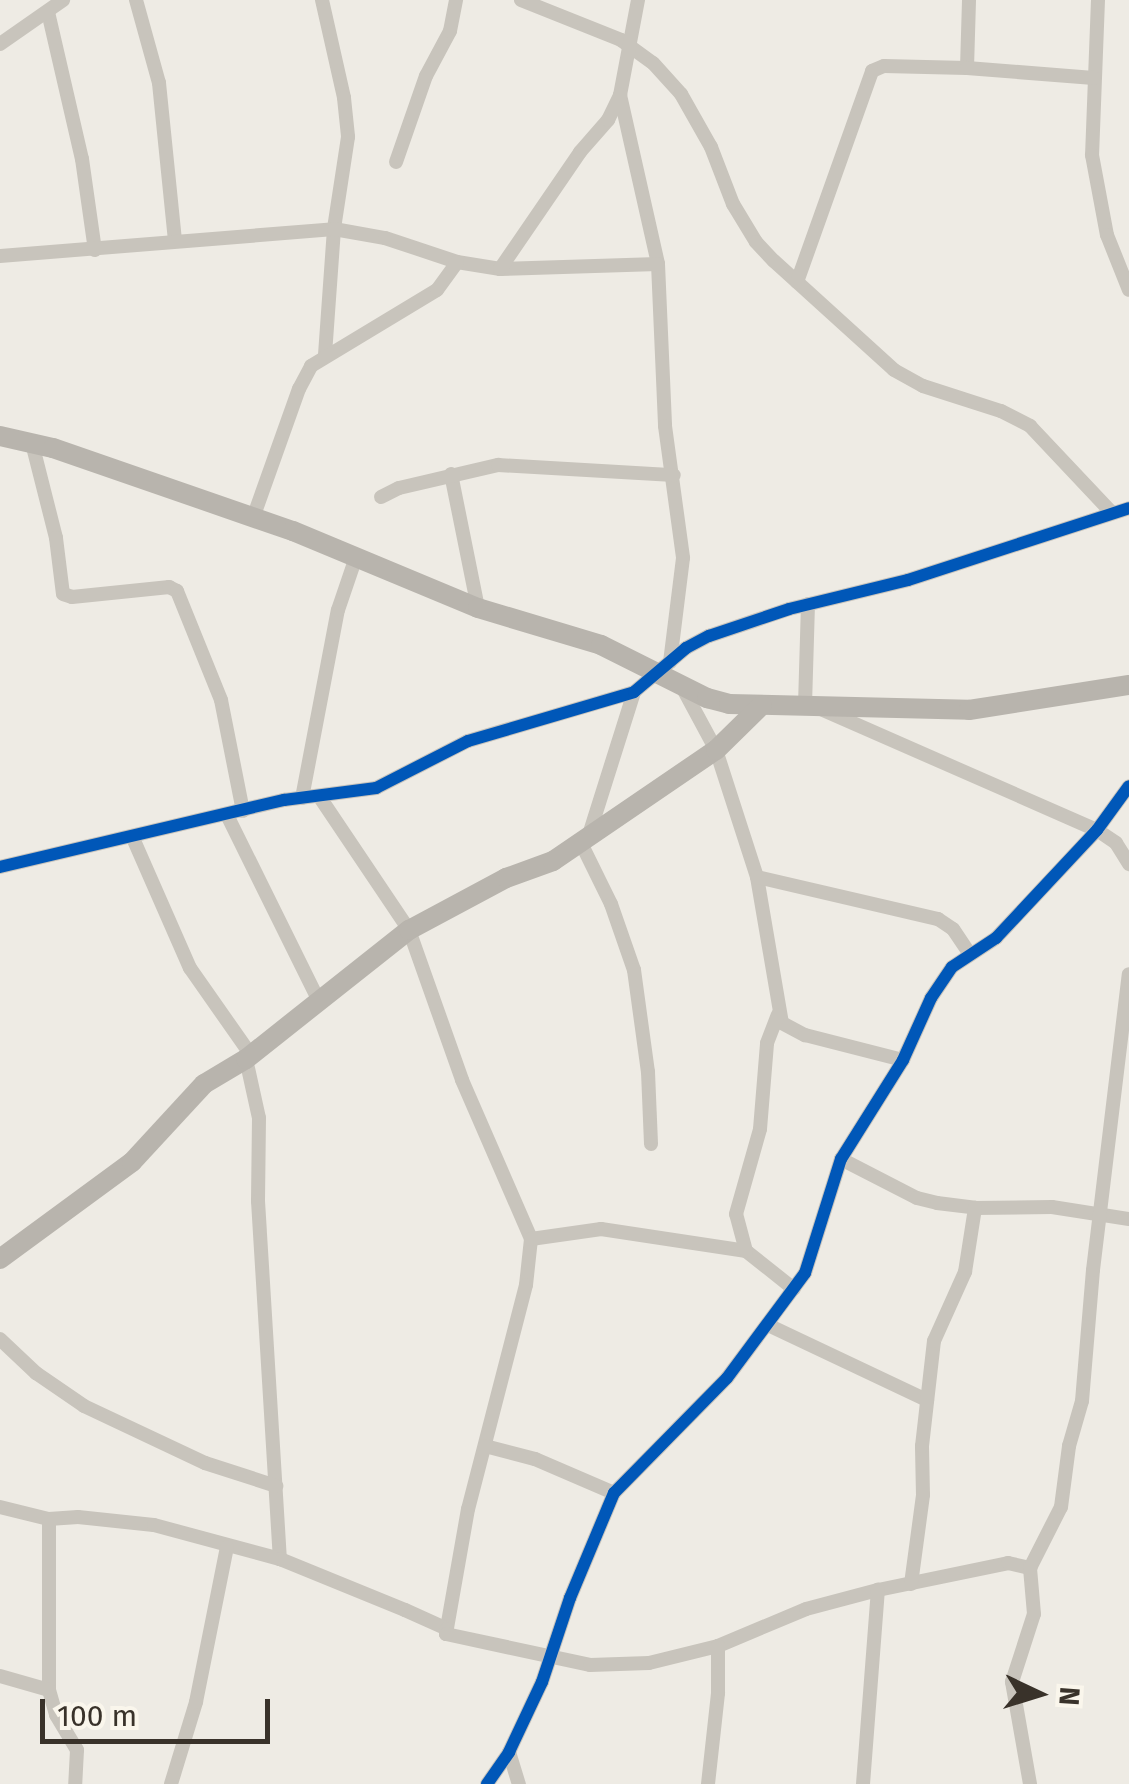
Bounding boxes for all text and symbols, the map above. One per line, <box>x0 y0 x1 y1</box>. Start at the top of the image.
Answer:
north arrow <box>989 1644 1089 1744</box>
scale bar <box>45 1679 275 1741</box>
text: N <box>1052 1686 1087 1707</box>
text: 100 m <box>57 1698 137 1734</box>

